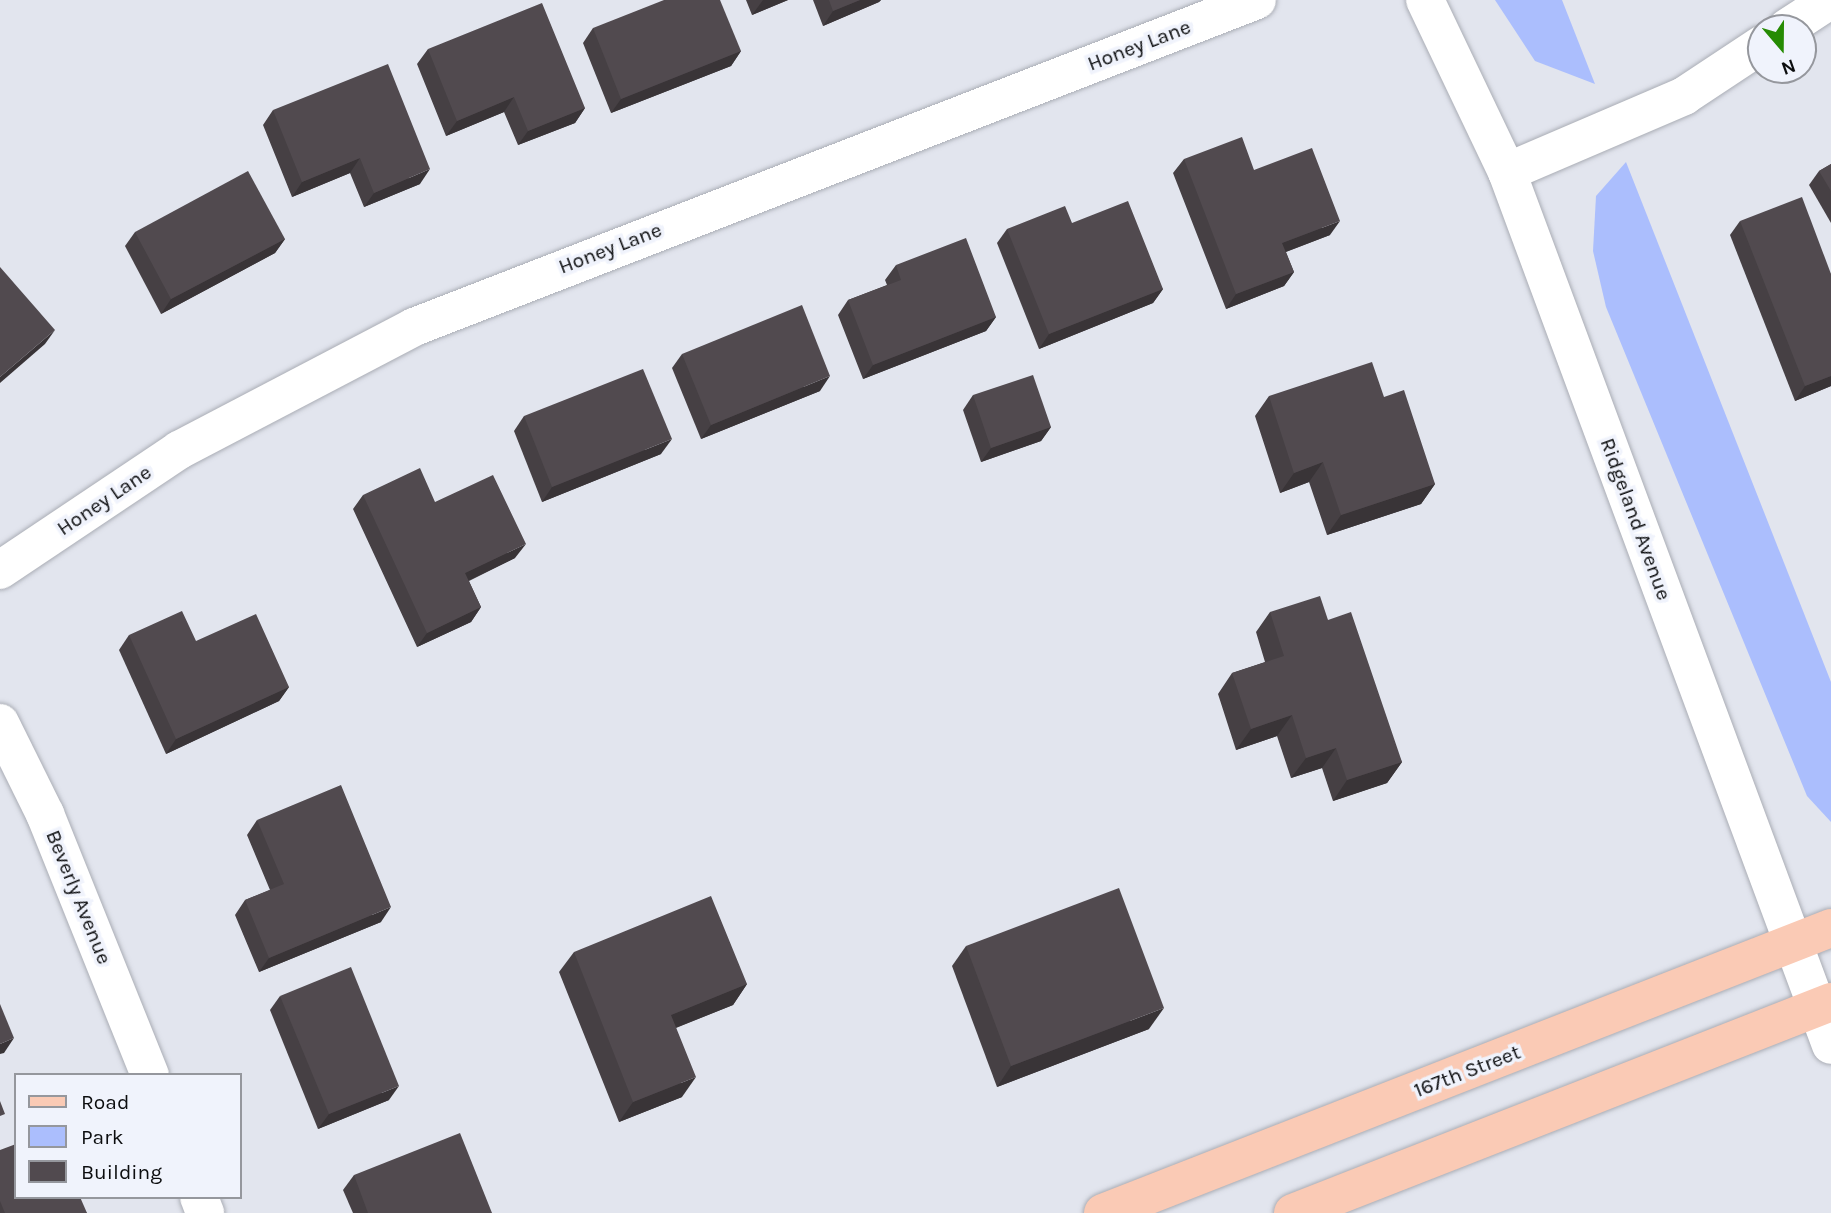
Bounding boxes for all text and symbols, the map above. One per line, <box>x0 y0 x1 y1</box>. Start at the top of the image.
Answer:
street label: Honey Lane <box>1084 14 1194 76</box>
north arrow <box>1747 14 1817 84</box>
text: N <box>1778 54 1799 80</box>
street label: Honey Lane <box>555 217 665 279</box>
street label: Ridgeland Avenue <box>1595 434 1677 604</box>
street label: Honey Lane <box>52 459 156 541</box>
street label: Beverly Avenue <box>41 826 117 968</box>
street label: 167th Street <box>1410 1039 1524 1103</box>
legend <box>14 1073 242 1199</box>
text: Road <box>81 1090 129 1114</box>
text: Park <box>81 1125 124 1149</box>
text: Building <box>81 1160 162 1184</box>

